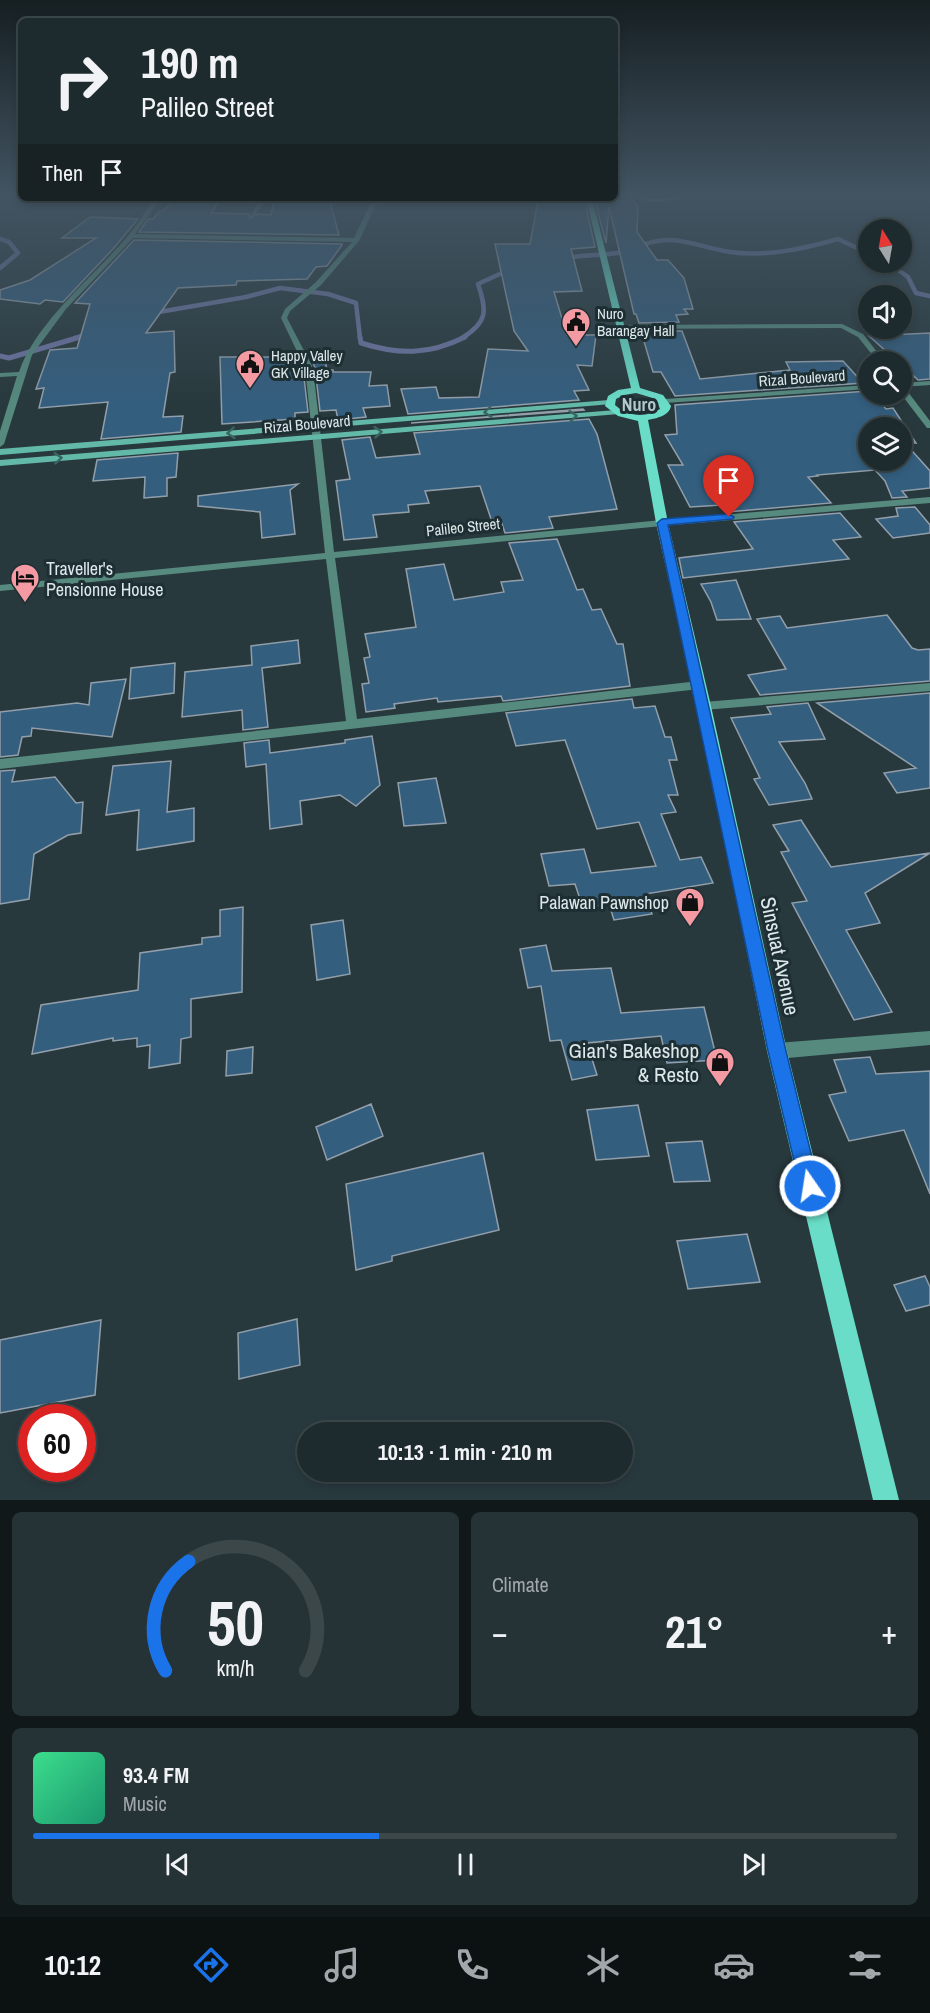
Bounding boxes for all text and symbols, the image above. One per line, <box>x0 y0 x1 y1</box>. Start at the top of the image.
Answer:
text: 190 m <box>141 35 239 91</box>
icon: right <box>42 42 120 120</box>
text: Palileo Street <box>141 89 274 125</box>
icon: arrive <box>95 156 128 189</box>
text: Then <box>42 158 83 188</box>
north arrow <box>858 219 912 273</box>
map controls <box>858 219 912 471</box>
button: sound <box>858 285 912 339</box>
place label: Nuro Barangay Hall <box>597 303 674 341</box>
public building icon: Nuro Barangay Hall <box>560 306 592 348</box>
place label: Happy Valley GK Village <box>271 345 343 383</box>
public building icon: Happy Valley GK Village <box>234 348 266 390</box>
button: search <box>858 351 912 405</box>
street label: Rizal Boulevard <box>758 364 846 392</box>
district label: Nuro <box>622 392 656 417</box>
one-way arrow <box>484 405 493 418</box>
street label: Rizal Boulevard <box>263 410 351 438</box>
one-way arrow <box>568 410 577 423</box>
button: layers <box>858 417 912 471</box>
one-way arrow <box>374 425 383 438</box>
one-way arrow <box>227 426 236 439</box>
one-way arrow <box>54 452 63 465</box>
pin <box>703 455 754 517</box>
icon: arrive <box>712 464 745 497</box>
street label: Palileo Street <box>425 513 501 541</box>
place label: Traveller's Pensionne House <box>46 556 163 602</box>
hotel icon: Traveller's Pensionne House <box>9 562 41 604</box>
shop icon: Palawan Pawnshop <box>674 886 706 928</box>
place label: Palawan Pawnshop <box>539 890 669 915</box>
street label: Sinsuat Avenue <box>753 894 807 1018</box>
place label: Gian's Bakeshop & Resto <box>568 1036 699 1089</box>
shop icon: Gian's Bakeshop & Resto <box>704 1046 736 1088</box>
position arrow <box>778 1154 842 1218</box>
speed limit sign: 60 <box>18 1404 96 1482</box>
text: 10:13 · 1 min · 210 m <box>378 1437 552 1467</box>
text: Climate <box>492 1571 549 1598</box>
text: 50 <box>207 1580 264 1664</box>
text: 21° <box>665 1601 724 1662</box>
text: − <box>492 1610 508 1654</box>
text: + <box>881 1610 897 1654</box>
text: km/h <box>216 1654 255 1683</box>
text: 93.4 FM <box>123 1760 189 1790</box>
text: Music <box>123 1790 167 1817</box>
icon: previous <box>161 1848 194 1881</box>
icon: pause <box>449 1848 482 1881</box>
icon: next <box>737 1848 770 1881</box>
icon: directions <box>190 1944 232 1986</box>
icon: music <box>321 1944 363 1986</box>
icon: phone <box>451 1944 493 1986</box>
icon: climate <box>582 1944 624 1986</box>
icon: car <box>713 1944 755 1986</box>
icon: filters <box>844 1944 886 1986</box>
text: 10:12 <box>44 1947 101 1983</box>

